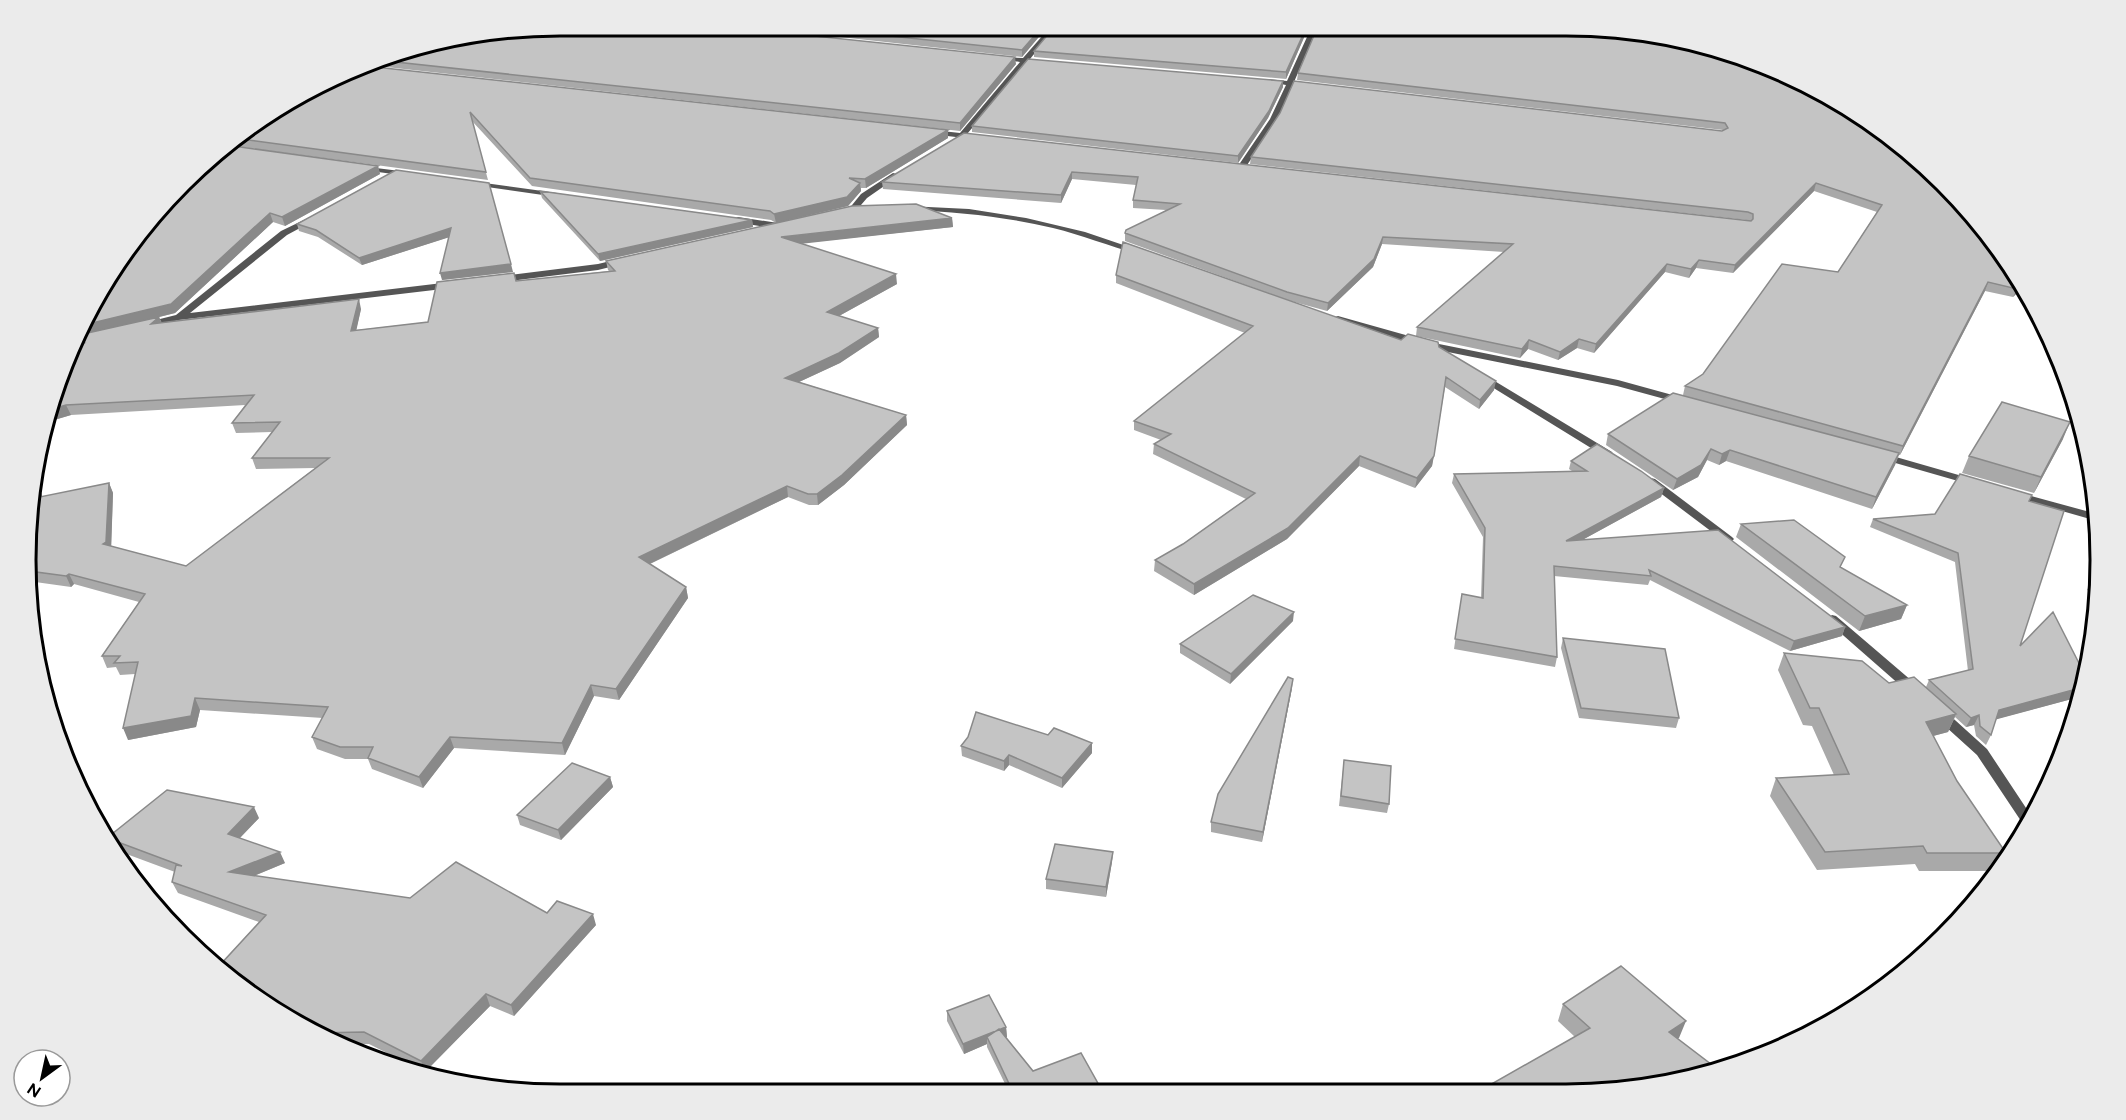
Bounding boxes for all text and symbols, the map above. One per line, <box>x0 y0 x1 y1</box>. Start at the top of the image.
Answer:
north arrow <box>12 1048 72 1108</box>
text: N <box>24 1079 44 1101</box>

